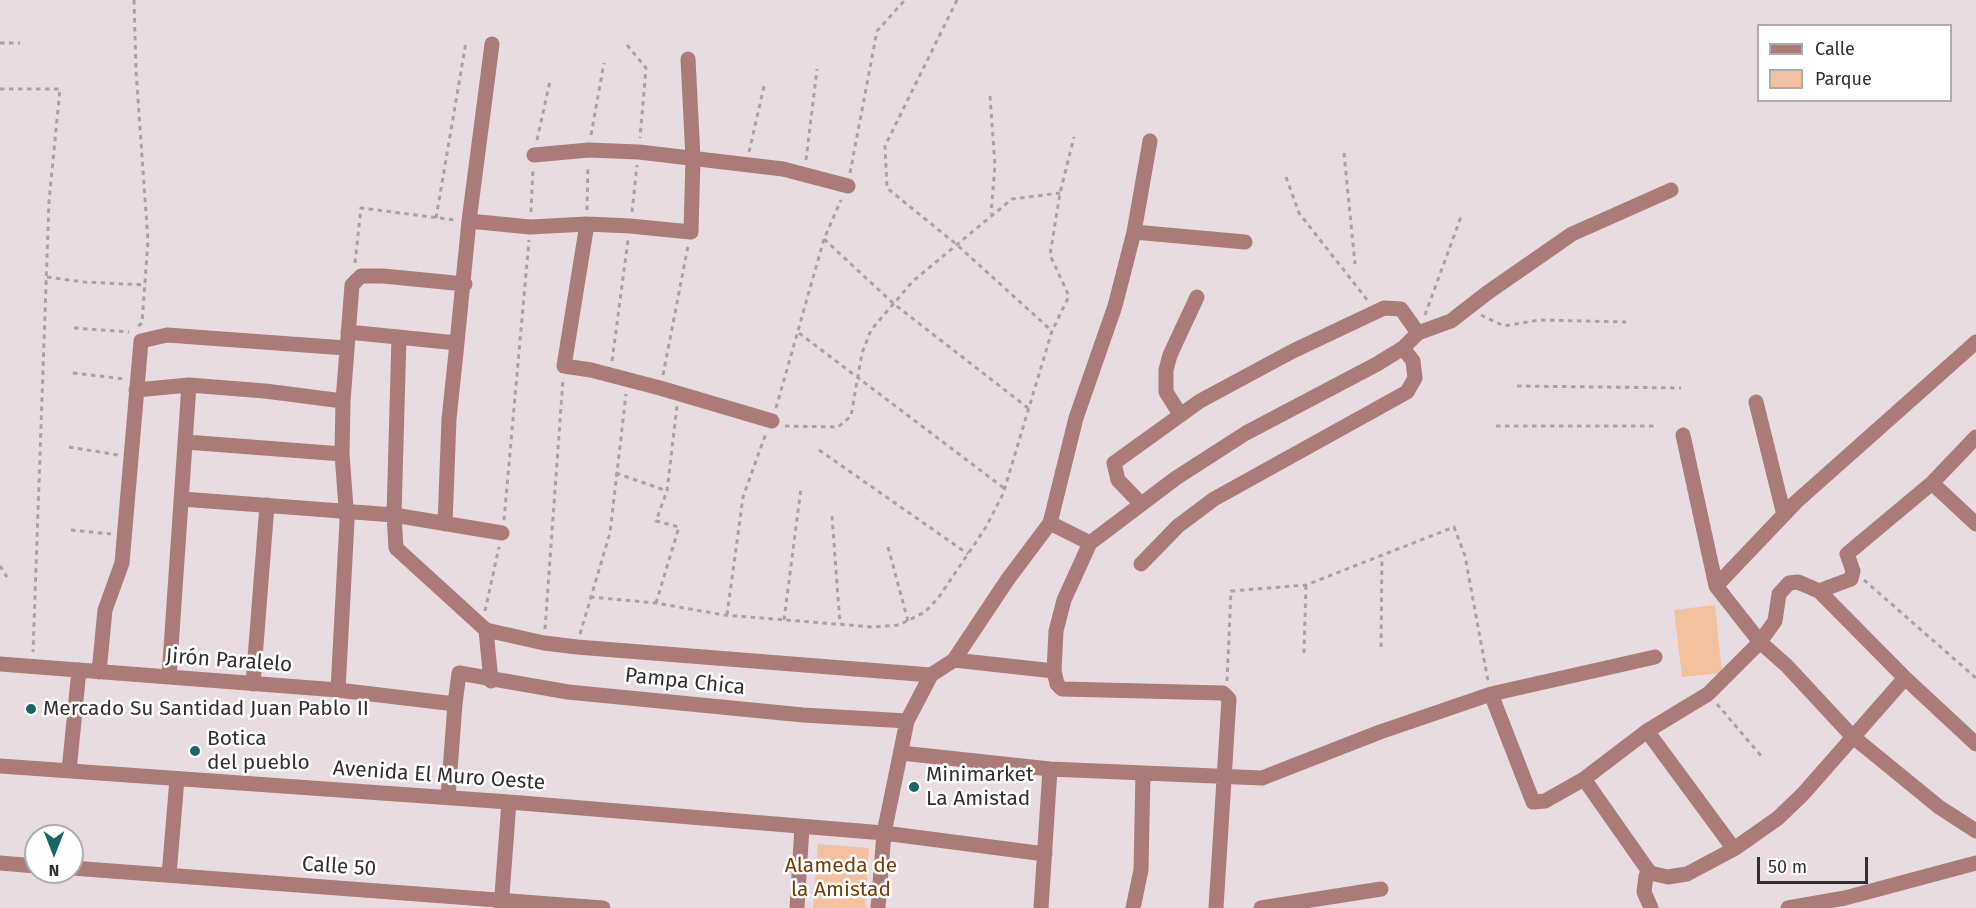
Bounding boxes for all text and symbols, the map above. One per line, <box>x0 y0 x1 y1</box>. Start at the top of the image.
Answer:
legend <box>1757 24 1952 102</box>
text: Calle <box>1815 38 1855 60</box>
text: Parque <box>1815 68 1872 90</box>
street label: Jirón Paralelo <box>165 644 293 678</box>
street label: Pampa Chica <box>624 663 746 701</box>
place label: Mercado Su Santidad Juan Pablo II <box>43 696 369 722</box>
marker: Mercado Su Santidad Juan Pablo II <box>24 702 38 716</box>
place label: Botica del pueblo <box>207 726 310 776</box>
marker: Botica del pueblo <box>188 744 202 758</box>
street label: Avenida El Muro Oeste <box>332 756 546 796</box>
place label: Minimarket La Amistad <box>926 762 1034 812</box>
marker: Minimarket La Amistad <box>907 780 921 794</box>
north arrow <box>24 824 84 884</box>
scale bar <box>1760 845 1871 883</box>
street label: Calle 50 <box>301 852 377 882</box>
park label: Alameda de la Amistad <box>785 853 897 903</box>
text: 50 m <box>1768 856 1807 878</box>
text: N <box>49 861 59 880</box>

